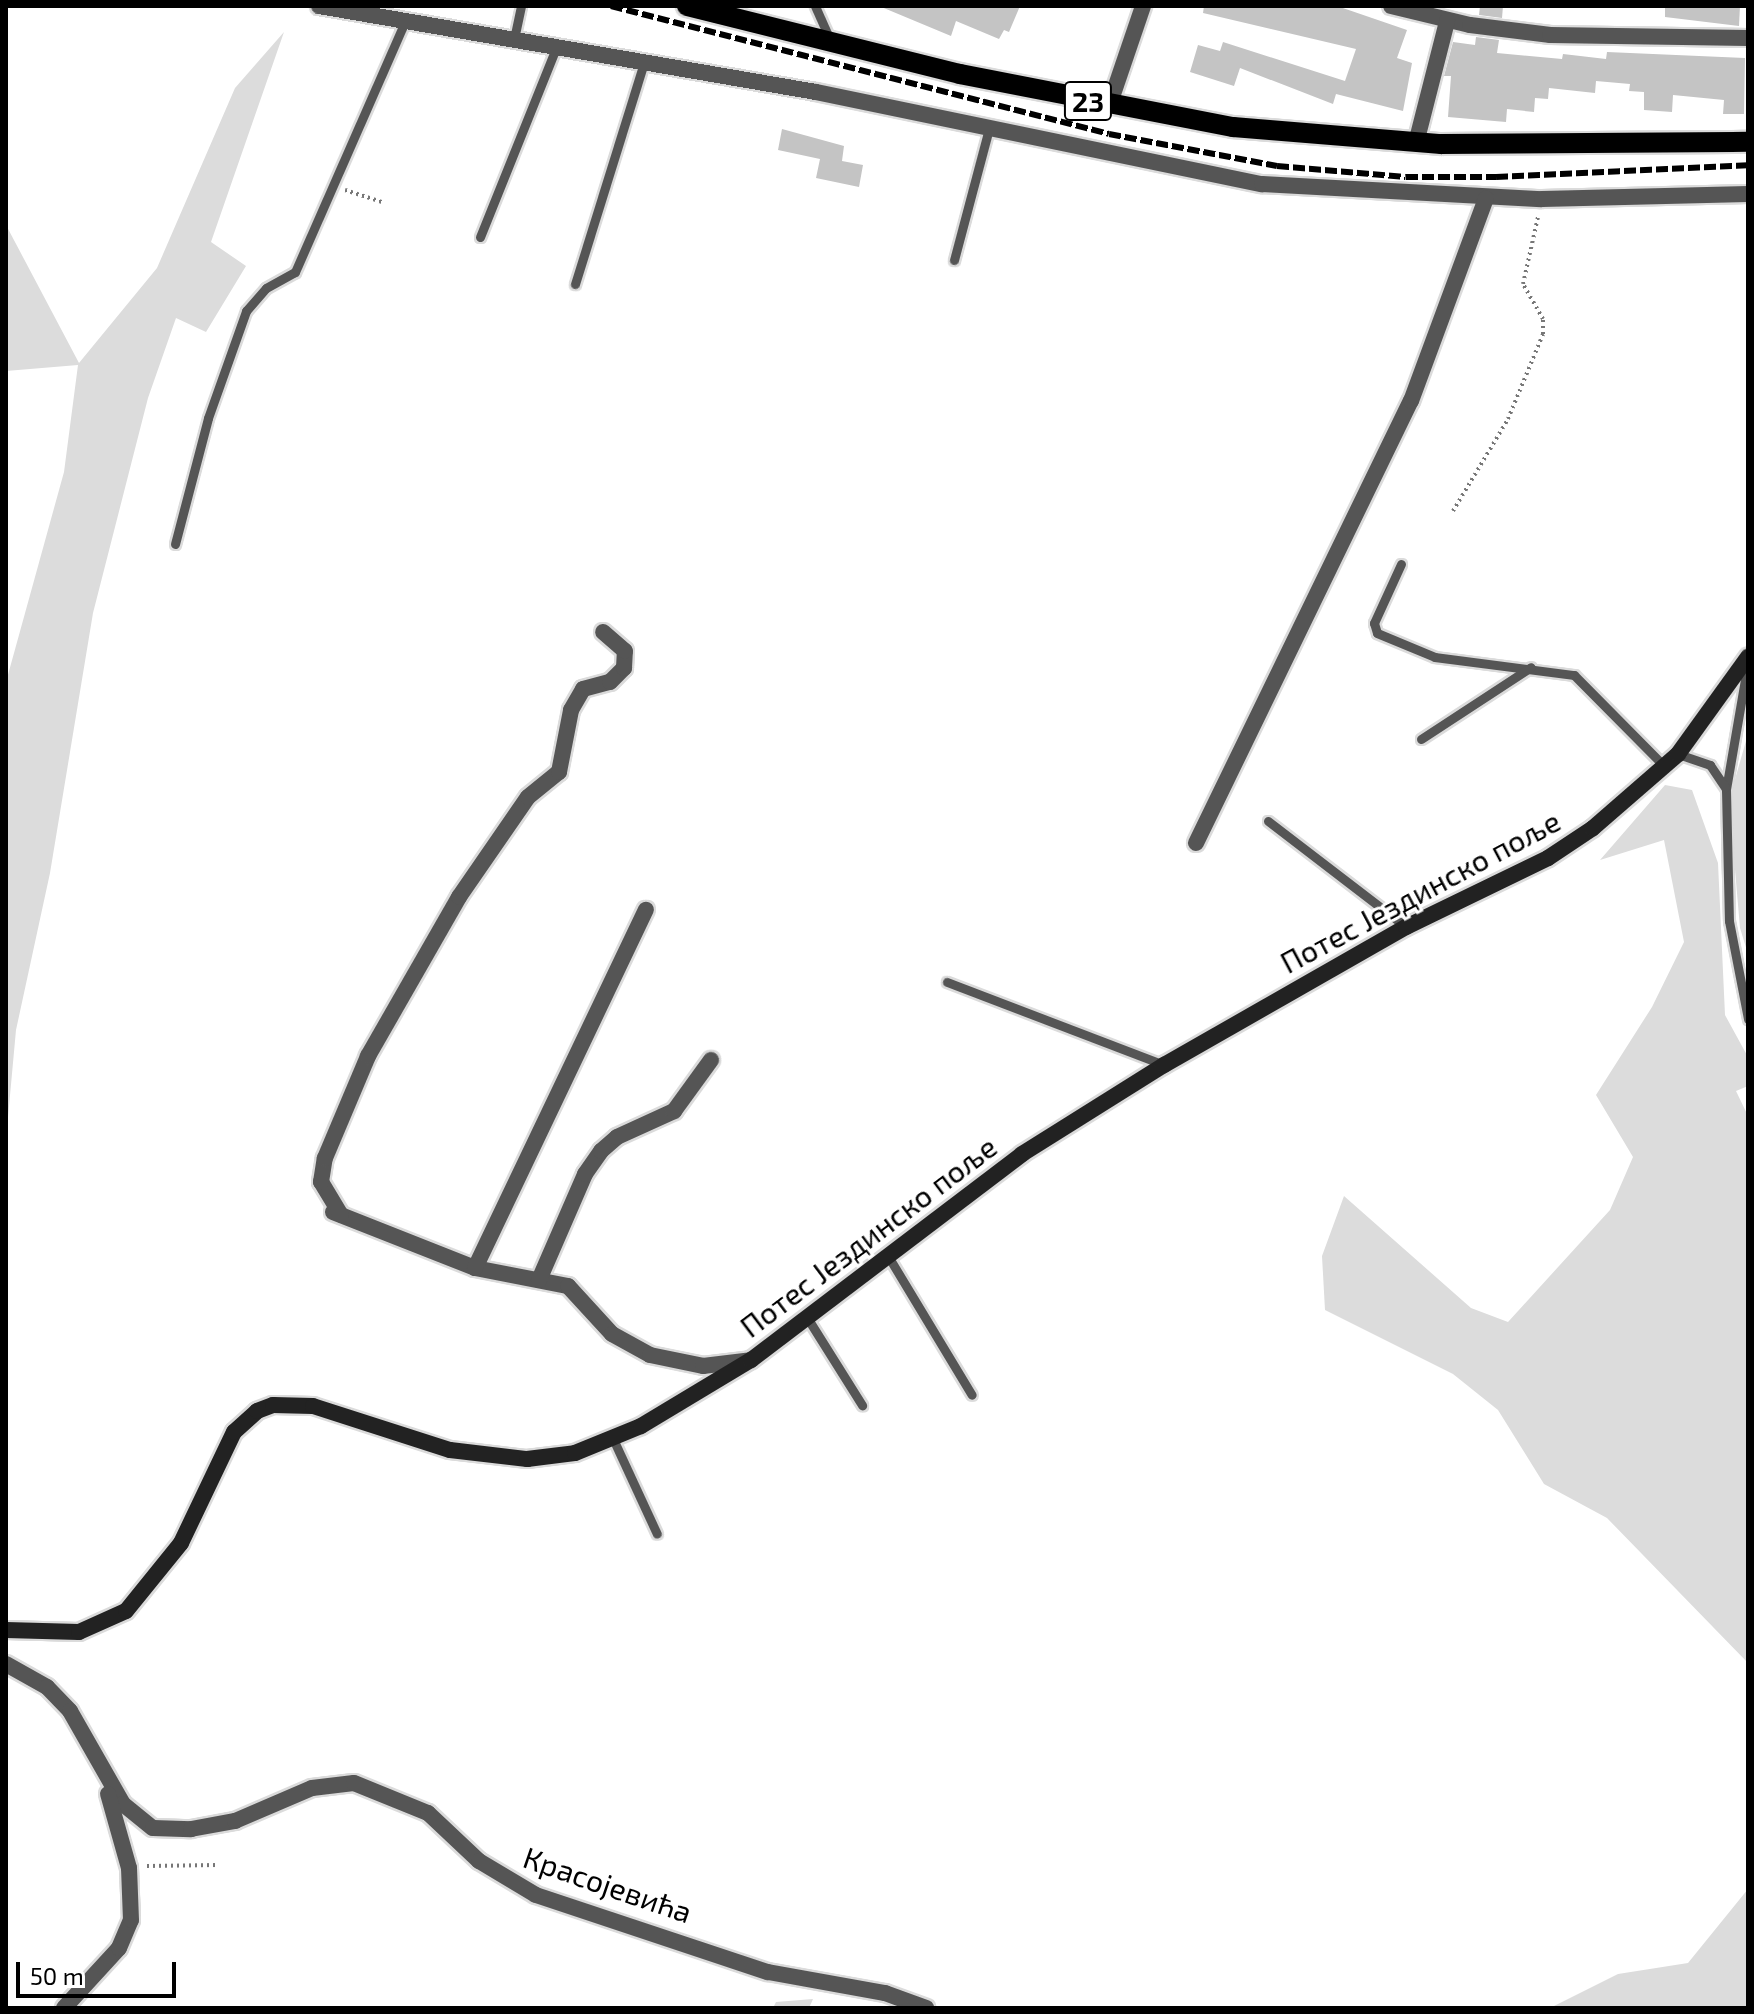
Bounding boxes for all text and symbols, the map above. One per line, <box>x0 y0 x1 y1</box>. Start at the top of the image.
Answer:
road number: 23 <box>1062 77 1114 125</box>
street label: Потес Јездинско поље <box>1274 802 1566 980</box>
street label: Потес Јездинско поље <box>733 1128 1003 1344</box>
street label: Красојевића <box>519 1838 697 1930</box>
scale bar <box>20 1946 180 1996</box>
text: 50 m <box>30 1961 84 1990</box>

